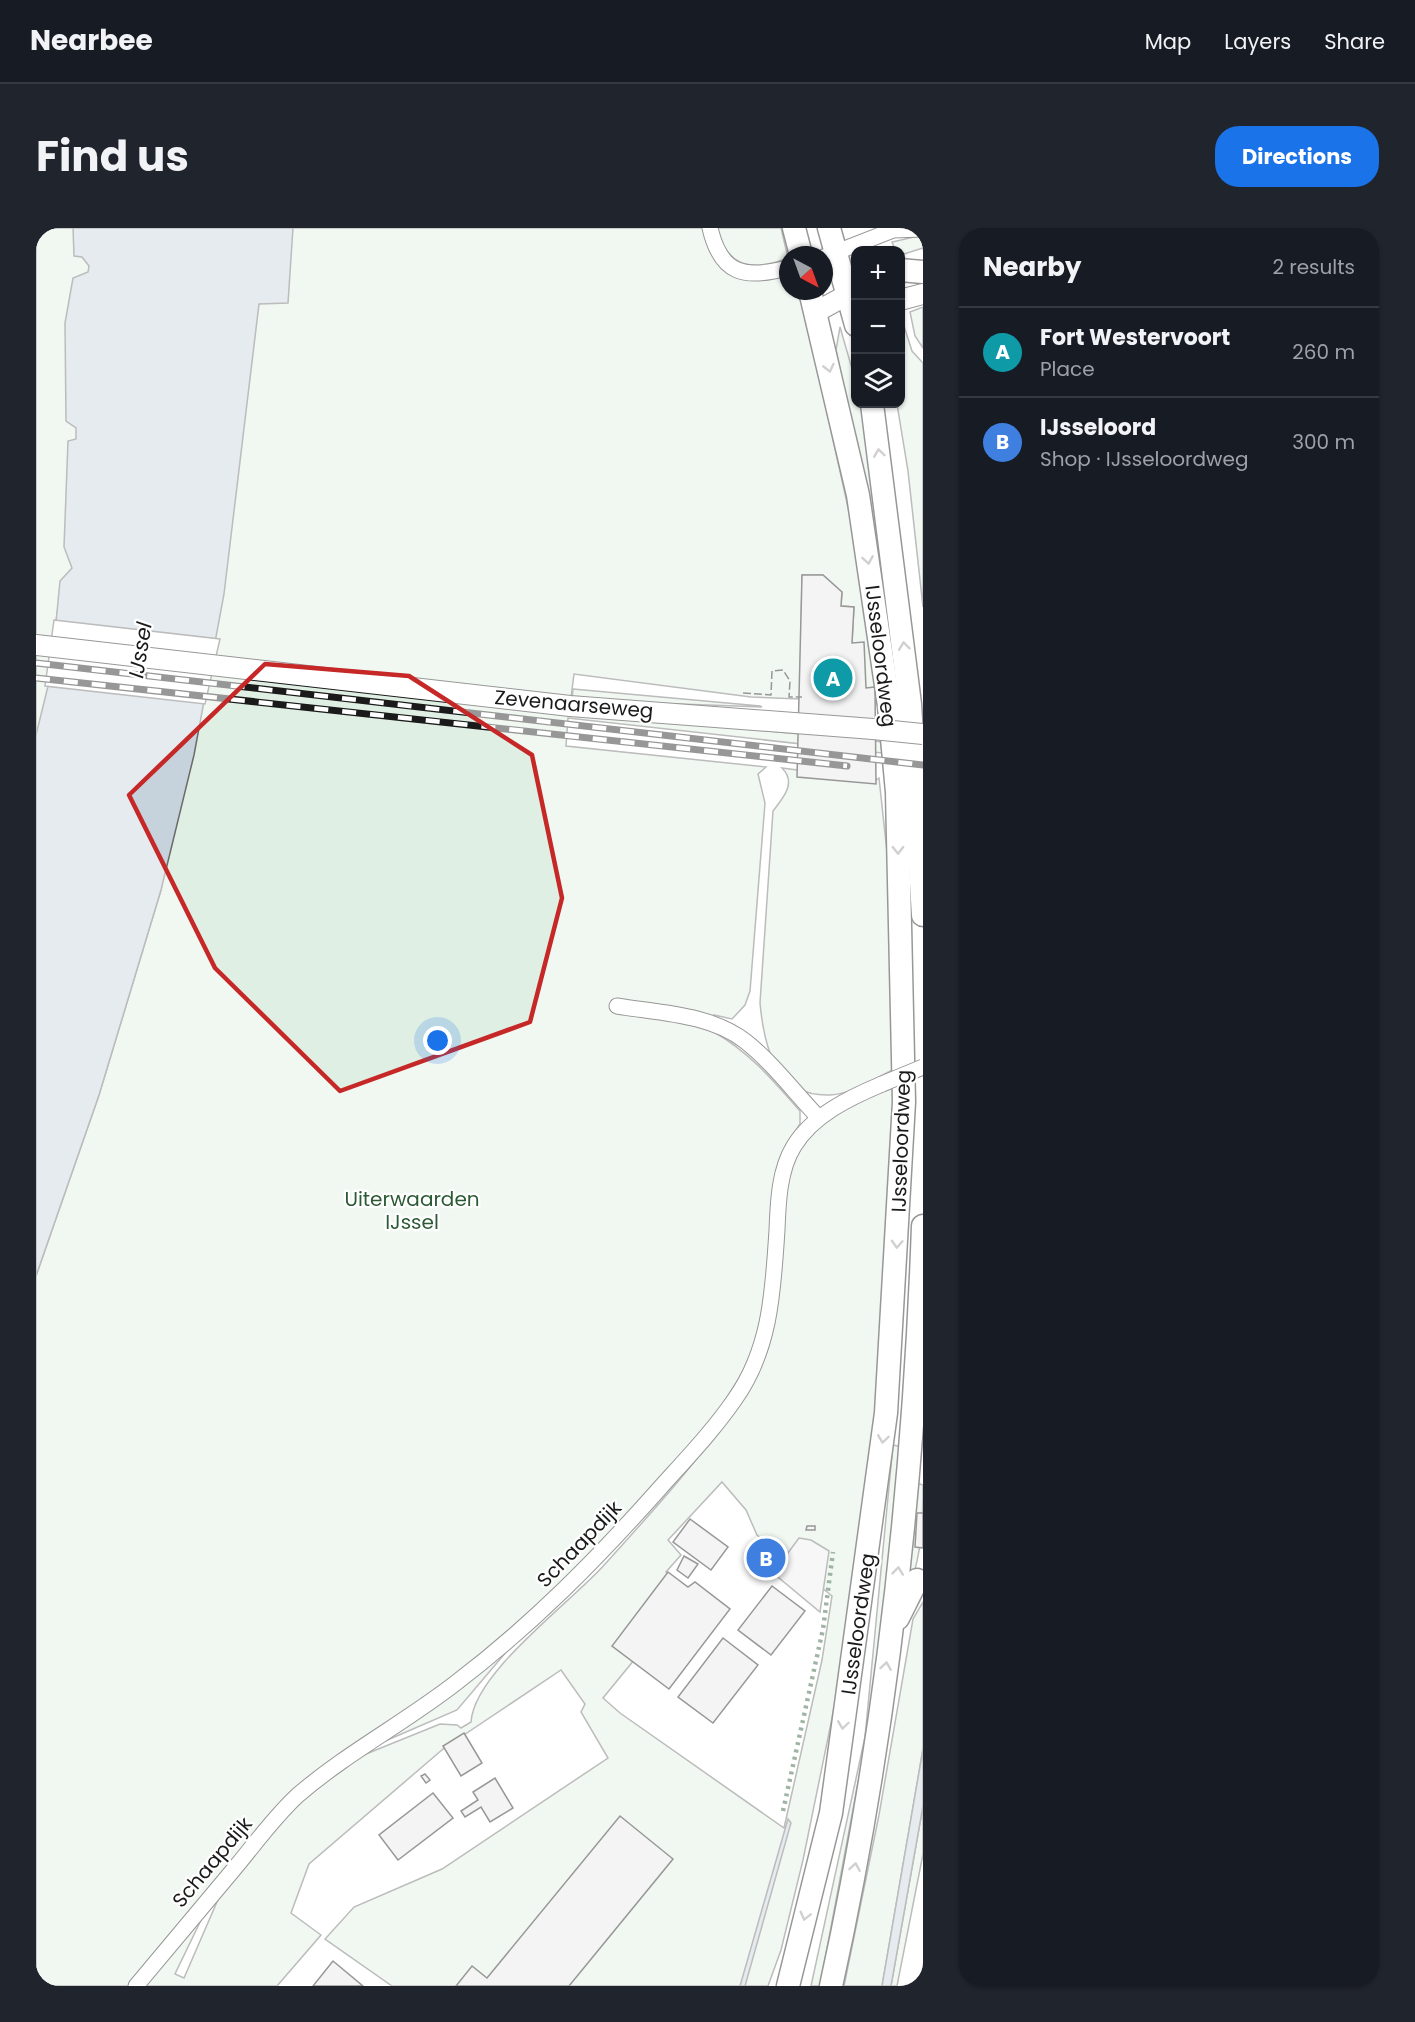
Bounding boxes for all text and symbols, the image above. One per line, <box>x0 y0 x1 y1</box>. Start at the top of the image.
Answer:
text: Nearbee <box>30 21 153 60</box>
text: Map <box>1145 27 1191 56</box>
text: Layers <box>1224 27 1291 56</box>
text: Share <box>1324 27 1385 56</box>
button: Directions <box>1215 126 1379 187</box>
text: Find us <box>36 127 189 186</box>
north arrow <box>779 246 833 300</box>
map controls <box>851 246 905 408</box>
button: + <box>851 246 905 300</box>
text: Nearby <box>983 249 1081 285</box>
text: 2 results <box>1272 253 1355 281</box>
button: − <box>851 300 905 354</box>
text: Fort Westervoort <box>1040 322 1230 353</box>
text: A <box>995 338 1010 366</box>
text: 260 m <box>1292 338 1355 366</box>
button: layers <box>851 354 905 408</box>
text: Place <box>1040 355 1095 383</box>
one-way arrow <box>822 363 835 373</box>
text: IJsseloord <box>1040 412 1156 443</box>
text: B <box>996 428 1009 456</box>
text: 300 m <box>1292 428 1355 456</box>
text: Shop · IJsseloordweg <box>1040 445 1248 473</box>
one-way arrow <box>873 448 886 457</box>
one-way arrow <box>861 554 874 564</box>
street label: IJsseloordweg <box>858 584 904 728</box>
water label: IJssel <box>121 619 159 680</box>
one-way arrow <box>898 642 910 651</box>
pin: A <box>814 656 852 700</box>
street label: Zevenaarseweg <box>493 683 655 725</box>
one-way arrow <box>892 846 904 855</box>
your location <box>423 1026 452 1055</box>
street label: IJsseloordweg <box>885 1069 917 1213</box>
park label: Uiterwaarden IJssel <box>344 1185 480 1236</box>
one-way arrow <box>890 1240 903 1249</box>
one-way arrow <box>877 1434 889 1443</box>
street label: Schaapdijk <box>530 1494 628 1594</box>
pin: B <box>746 1536 786 1580</box>
street label: IJsseloordweg <box>834 1551 882 1697</box>
one-way arrow <box>891 1567 904 1576</box>
one-way arrow <box>880 1661 892 1671</box>
one-way arrow <box>838 1720 850 1730</box>
street label: Schaapdijk <box>166 1810 259 1913</box>
one-way arrow <box>848 1862 860 1872</box>
one-way arrow <box>800 1911 813 1921</box>

